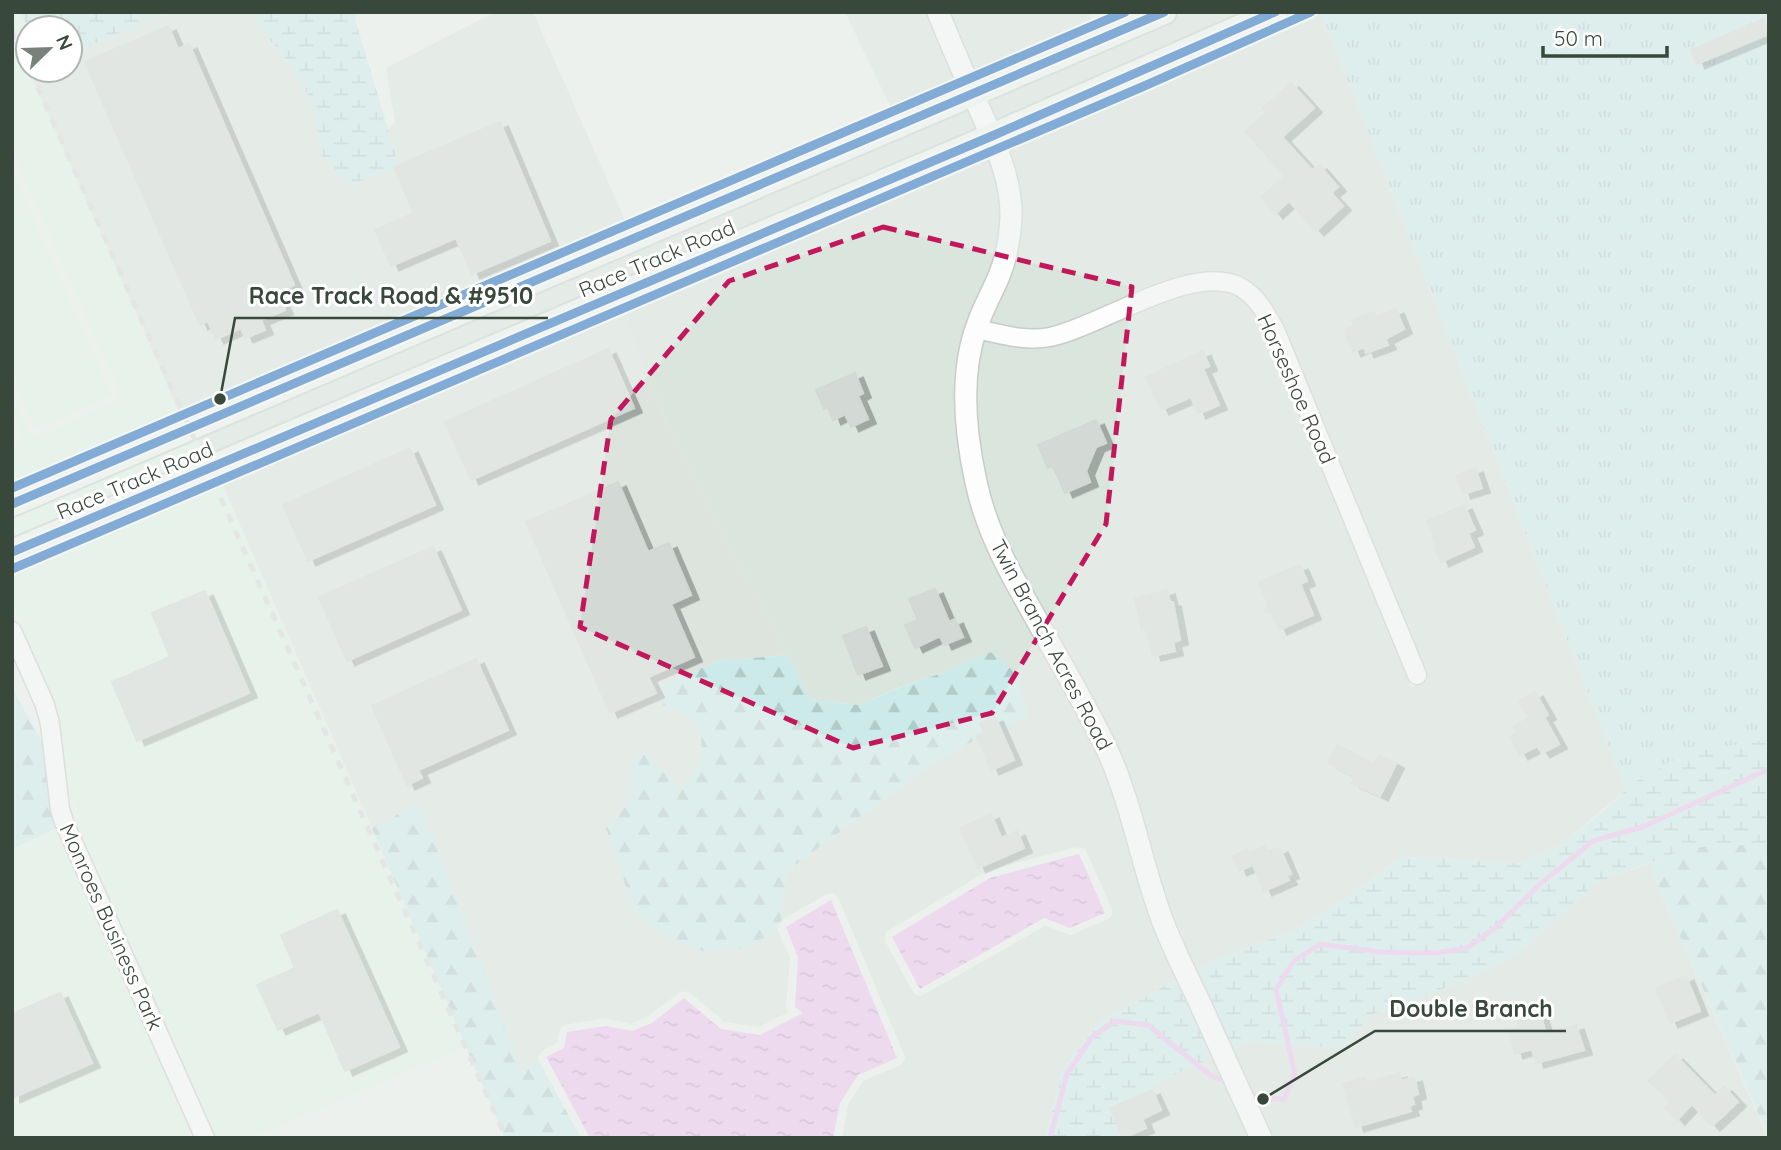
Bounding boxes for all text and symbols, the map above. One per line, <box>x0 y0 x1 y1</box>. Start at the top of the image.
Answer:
north arrow <box>14 14 84 84</box>
scale bar <box>1543 14 1667 58</box>
text: 50 m <box>1554 25 1603 51</box>
text: N <box>51 31 78 53</box>
street label: Race Track Road <box>575 213 739 303</box>
callout: Race Track Road & #9510 <box>235 274 548 318</box>
text: Race Track Road & #9510 <box>249 281 533 310</box>
street label: Horseshoe Road <box>1252 309 1342 468</box>
street label: Race Track Road <box>53 435 217 525</box>
street label: Twin Branch Acres Road <box>985 535 1118 754</box>
street label: Monroes Business Park <box>55 819 169 1034</box>
callout: Double Branch <box>1375 987 1566 1031</box>
text: Double Branch <box>1389 994 1553 1023</box>

